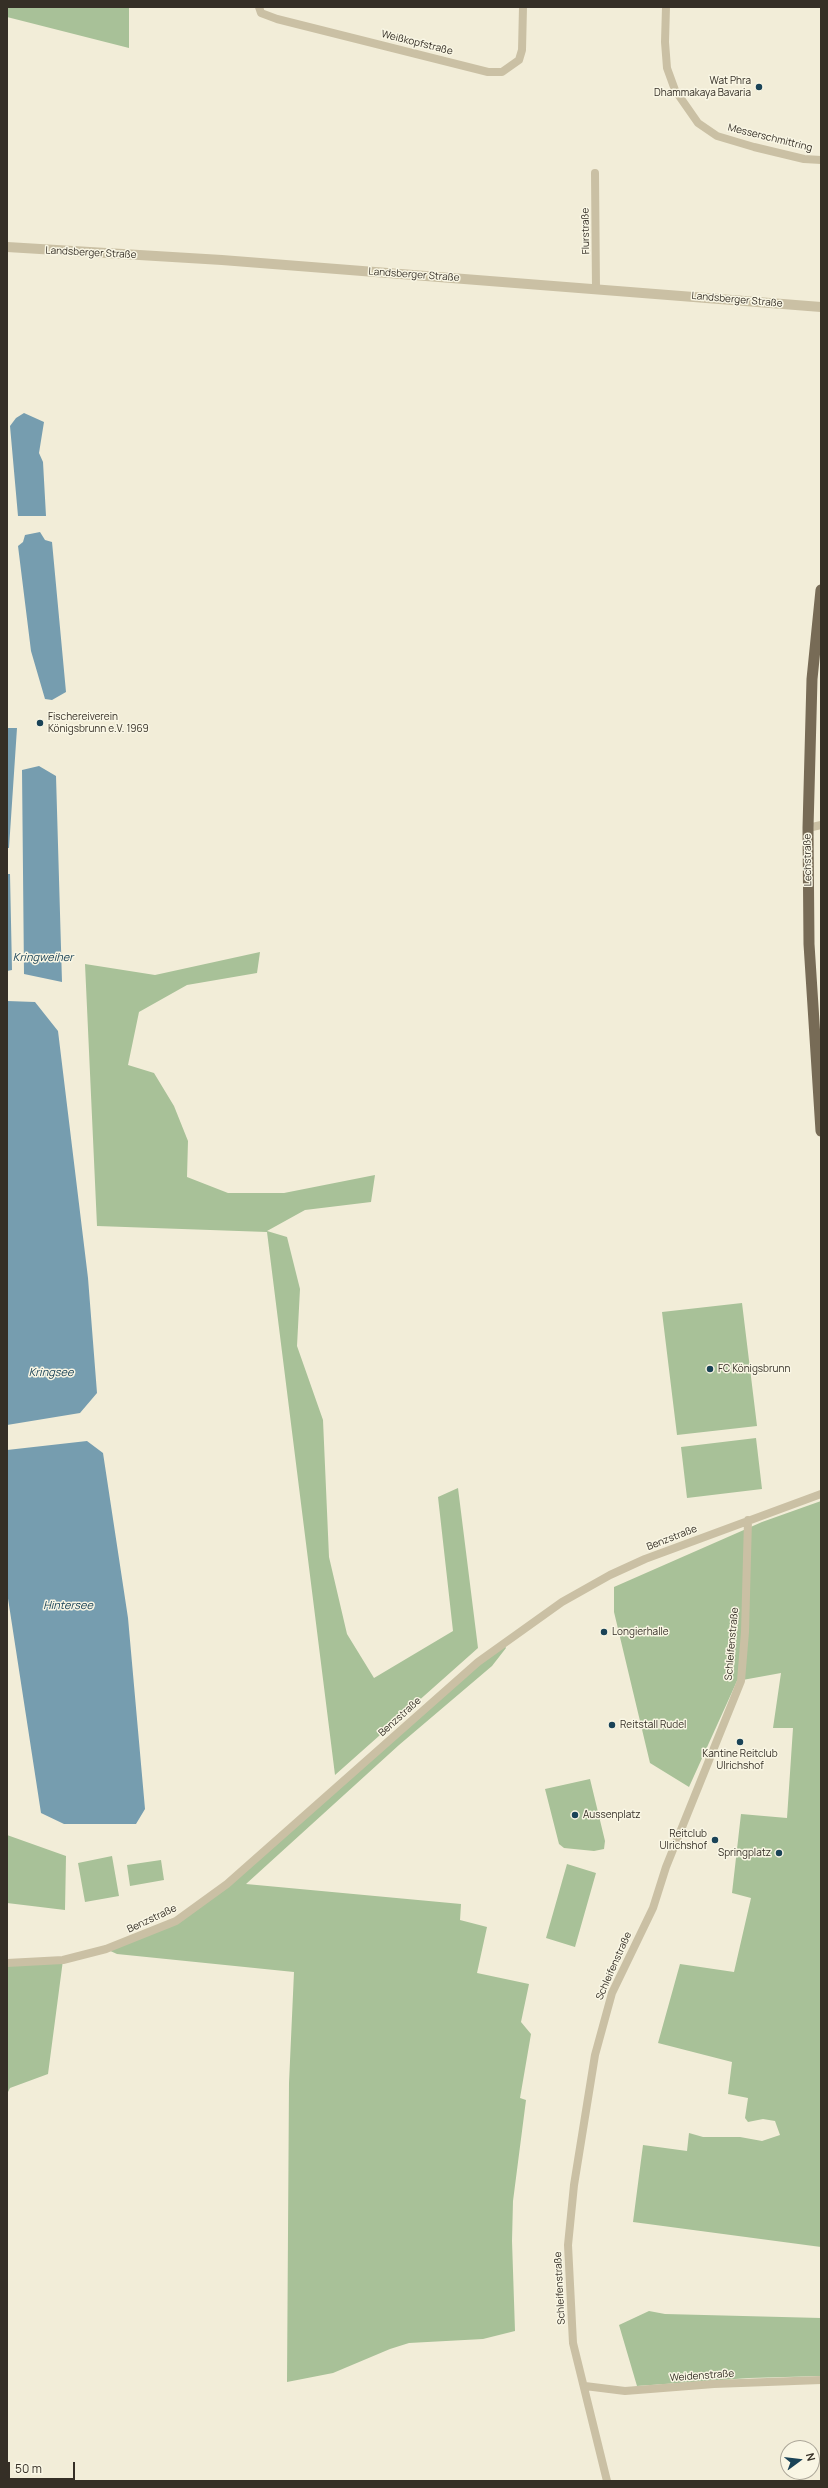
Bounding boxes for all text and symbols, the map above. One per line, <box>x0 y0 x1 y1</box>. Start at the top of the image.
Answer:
street label: Weißkopfstraße <box>380 28 454 58</box>
place label: Wat Phra Dhammakaya Bavaria <box>654 75 751 98</box>
marker: Wat Phra Dhammakaya Bavaria <box>754 82 764 92</box>
street label: Messerschmittring <box>726 122 814 154</box>
street label: Flurstraße <box>580 208 592 254</box>
street label: Landsberger Straße <box>45 245 137 261</box>
street label: Landsberger Straße <box>368 266 460 284</box>
street label: Landsberger Straße <box>691 290 783 310</box>
place label: Fischereiverein Königsbrunn e.V. 1969 <box>48 711 149 734</box>
marker: Fischereiverein Königsbrunn e.V. 1969 <box>35 718 45 728</box>
street label: Lechstraße <box>802 834 814 886</box>
water label: Kringweiher <box>13 951 73 965</box>
place label: FC Königsbrunn <box>718 1363 790 1375</box>
marker: FC Königsbrunn <box>705 1364 715 1374</box>
water label: Kringsee <box>29 1366 73 1380</box>
street label: Benzstraße <box>645 1523 699 1553</box>
water label: Hintersee <box>43 1599 93 1613</box>
street label: Schleifenstraße <box>723 1607 741 1681</box>
place label: Longierhalle <box>612 1626 669 1638</box>
marker: Longierhalle <box>599 1627 609 1637</box>
street label: Benzstraße <box>376 1695 424 1739</box>
place label: Reitstall Rudel <box>620 1719 686 1731</box>
marker: Reitstall Rudel <box>607 1720 617 1730</box>
marker: Kantine Reitclub Ulrichshof <box>735 1737 745 1747</box>
place label: Kantine Reitclub Ulrichshof <box>702 1748 778 1772</box>
place label: Aussenplatz <box>583 1809 641 1821</box>
marker: Aussenplatz <box>570 1810 580 1820</box>
place label: Reitclub Ulrichshof <box>660 1828 707 1852</box>
marker: Reitclub Ulrichshof <box>710 1835 720 1845</box>
place label: Springplatz <box>718 1847 771 1859</box>
marker: Springplatz <box>774 1848 784 1858</box>
street label: Benzstraße <box>125 1902 179 1936</box>
street label: Schleifenstraße <box>594 1930 634 2002</box>
street label: Schleifenstraße <box>552 2251 568 2325</box>
street label: Weidenstraße <box>669 2368 735 2384</box>
north arrow <box>780 2440 820 2480</box>
text: N <box>803 2451 819 2463</box>
scale bar <box>10 2454 77 2480</box>
text: 50 m <box>15 2460 42 2477</box>

